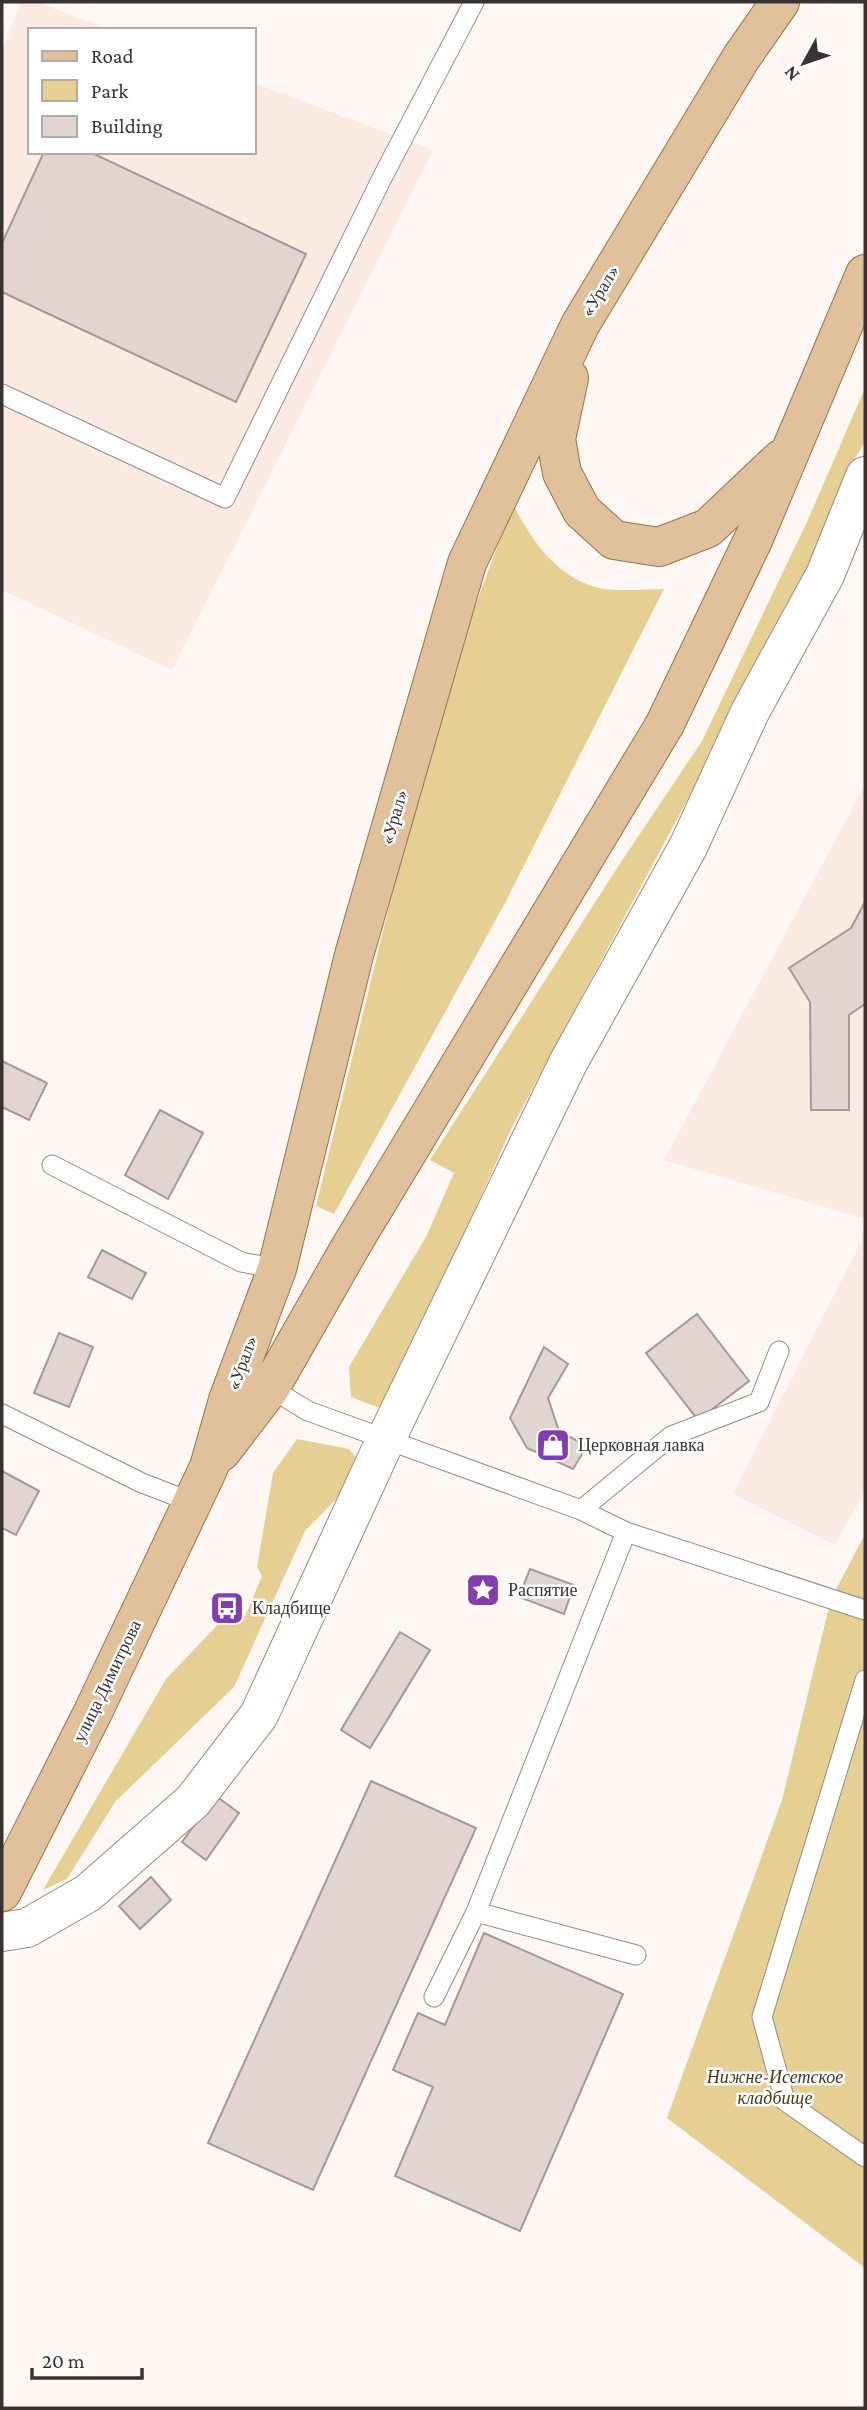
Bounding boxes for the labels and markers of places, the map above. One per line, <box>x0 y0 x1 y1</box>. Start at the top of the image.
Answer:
shop icon: Церковная лавка <box>534 1426 572 1464</box>
place label: Церковная лавка <box>578 1435 705 1455</box>
place icon: Распятие <box>464 1571 502 1609</box>
place label: Распятие <box>508 1580 577 1600</box>
bus stop icon: Кладбище <box>208 1589 246 1627</box>
place label: Кладбище <box>252 1598 331 1618</box>

